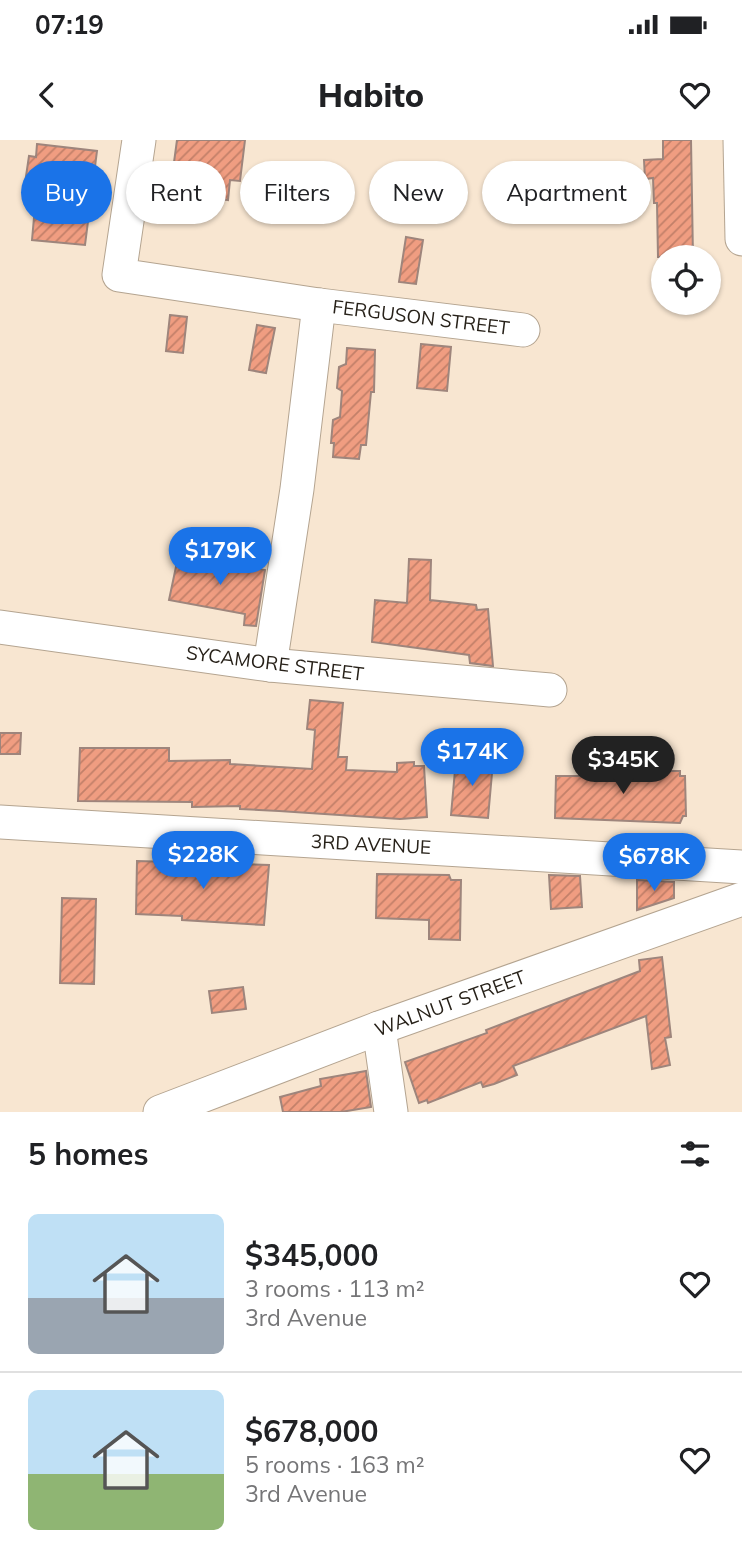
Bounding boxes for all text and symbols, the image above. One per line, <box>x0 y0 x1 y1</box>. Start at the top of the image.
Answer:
text: 07:19 <box>35 8 104 41</box>
text: Habito <box>318 75 424 115</box>
icon: back <box>28 76 66 114</box>
icon: heart <box>676 76 714 114</box>
chip: Buy <box>21 161 112 224</box>
chip: Rent <box>126 161 226 224</box>
chip: Filters <box>240 161 355 224</box>
chip: New <box>369 161 468 224</box>
chip: Apartment <box>482 161 651 224</box>
map controls <box>651 245 721 315</box>
button: locate <box>651 245 721 315</box>
street label: FERGUSON STREET <box>331 294 511 340</box>
pin: $179K <box>171 528 269 587</box>
text: $179K <box>185 535 255 564</box>
street label: SYCAMORE STREET <box>185 640 366 686</box>
pin: $174K <box>423 728 521 788</box>
text: $174K <box>437 736 507 765</box>
pin: $345K <box>574 736 672 796</box>
text: $345K <box>588 744 658 773</box>
street label: 3RD AVENUE <box>310 829 432 859</box>
pin: $228K <box>154 832 252 891</box>
pin: $678K <box>605 834 703 893</box>
text: $228K <box>168 839 238 868</box>
text: $678K <box>619 841 689 870</box>
street label: WALNUT STREET <box>371 964 529 1041</box>
text: 5 homes <box>28 1135 149 1173</box>
icon: filters <box>676 1135 714 1173</box>
text: $345,000 <box>245 1236 378 1274</box>
icon: home <box>84 1242 168 1326</box>
icon: heart <box>676 1265 714 1303</box>
text: 3 rooms · 113 m² <box>245 1274 425 1303</box>
text: 3rd Avenue <box>245 1303 367 1332</box>
text: $678,000 <box>245 1412 378 1450</box>
icon: home <box>84 1418 168 1502</box>
icon: heart <box>676 1441 714 1479</box>
text: 5 rooms · 163 m² <box>245 1450 425 1479</box>
text: 3rd Avenue <box>245 1479 367 1508</box>

